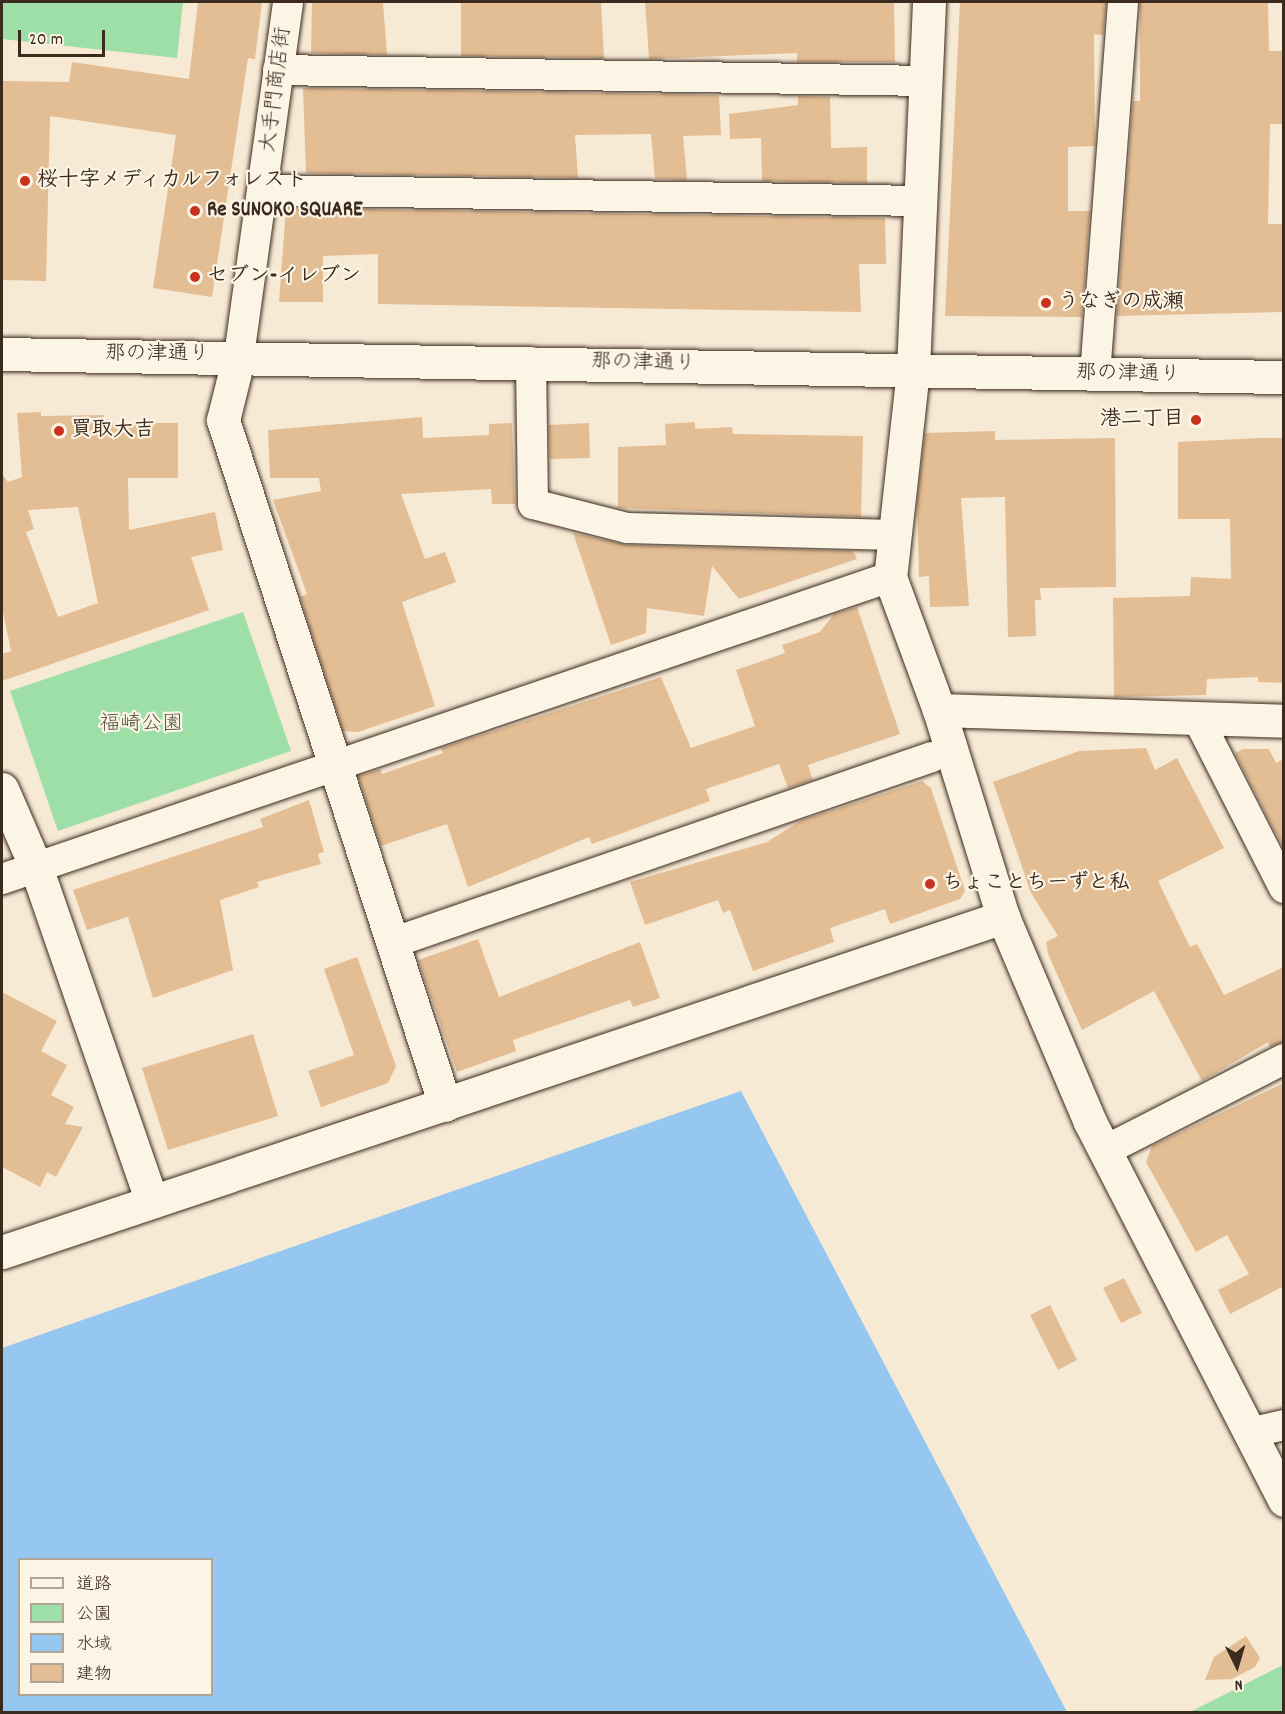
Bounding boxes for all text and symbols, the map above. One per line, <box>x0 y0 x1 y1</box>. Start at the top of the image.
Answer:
scale bar <box>21 18 108 56</box>
street label: 大手門商店街 <box>257 26 297 154</box>
text: 20 m <box>29 28 63 53</box>
place label: 桜十字メディカルフォレスト <box>37 168 310 194</box>
marker: 桜十字メディカルフォレスト <box>18 174 32 188</box>
place label: Re SUNOKO SQUARE <box>207 198 363 224</box>
marker: Re SUNOKO SQUARE <box>188 204 202 218</box>
place label: セブン-イレブン <box>207 264 361 290</box>
marker: セブン-イレブン <box>188 270 202 284</box>
place label: うなぎの成瀬 <box>1058 290 1184 316</box>
marker: うなぎの成瀬 <box>1039 296 1053 310</box>
street label: 那の津通り <box>105 342 209 368</box>
street label: 那の津通り <box>590 350 696 378</box>
street label: 那の津通り <box>1075 361 1181 389</box>
place label: 港二丁目 <box>1100 407 1184 433</box>
marker: 港二丁目 <box>1189 413 1203 427</box>
place label: 買取大吉 <box>71 418 155 444</box>
marker: 買取大吉 <box>52 424 66 438</box>
park label: 福崎公園 <box>99 712 183 738</box>
place label: ちょことちーずと私 <box>942 871 1131 897</box>
marker: ちょことちーずと私 <box>923 877 937 891</box>
legend <box>18 1558 213 1696</box>
text: 道路 <box>76 1573 112 1598</box>
text: 公園 <box>76 1603 112 1628</box>
text: 水域 <box>76 1633 112 1658</box>
north arrow <box>1207 1636 1267 1696</box>
text: 建物 <box>76 1663 112 1688</box>
text: N <box>1234 1673 1244 1696</box>

